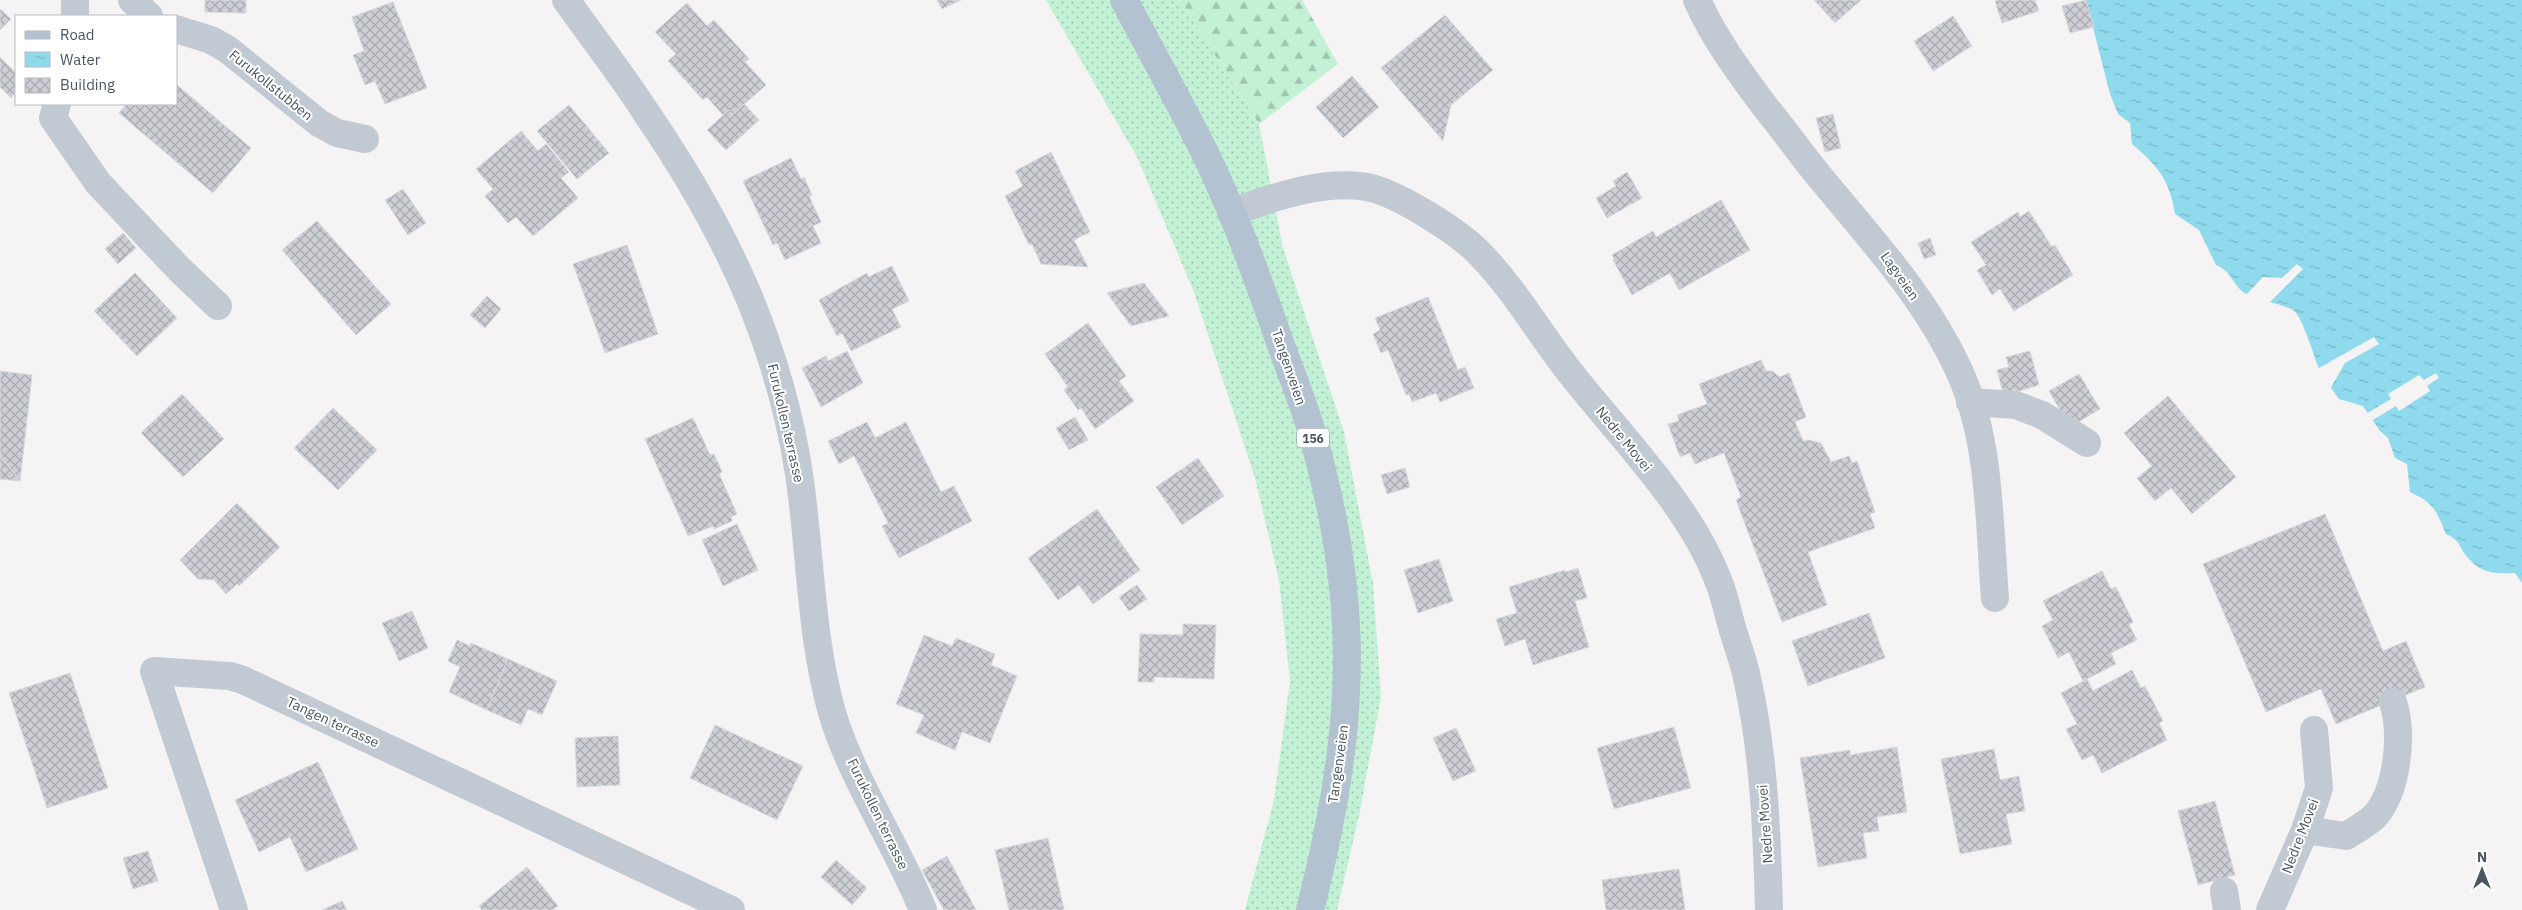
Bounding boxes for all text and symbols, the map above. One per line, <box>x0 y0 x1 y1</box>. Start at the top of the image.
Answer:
legend <box>15 15 178 105</box>
text: Road <box>60 25 95 44</box>
street label: Furukollstubben <box>226 46 316 124</box>
text: Water <box>60 50 101 69</box>
text: Building <box>60 75 115 94</box>
street label: Lagveien <box>1877 248 1923 304</box>
street label: Tangenveien <box>1268 327 1310 407</box>
street label: Furukollen terrasse <box>764 362 809 485</box>
street label: Nedre Movei <box>1592 403 1656 475</box>
road number: 156 <box>1297 428 1329 448</box>
street label: Tangen terrasse <box>284 693 382 751</box>
street label: Tangenveien <box>1324 724 1352 804</box>
street label: Furukollen terrasse <box>843 755 913 873</box>
street label: Nedre Movei <box>1753 784 1777 864</box>
street label: Nedre Movei <box>2277 796 2323 876</box>
north arrow <box>2457 845 2507 895</box>
text: N <box>2477 848 2487 866</box>

